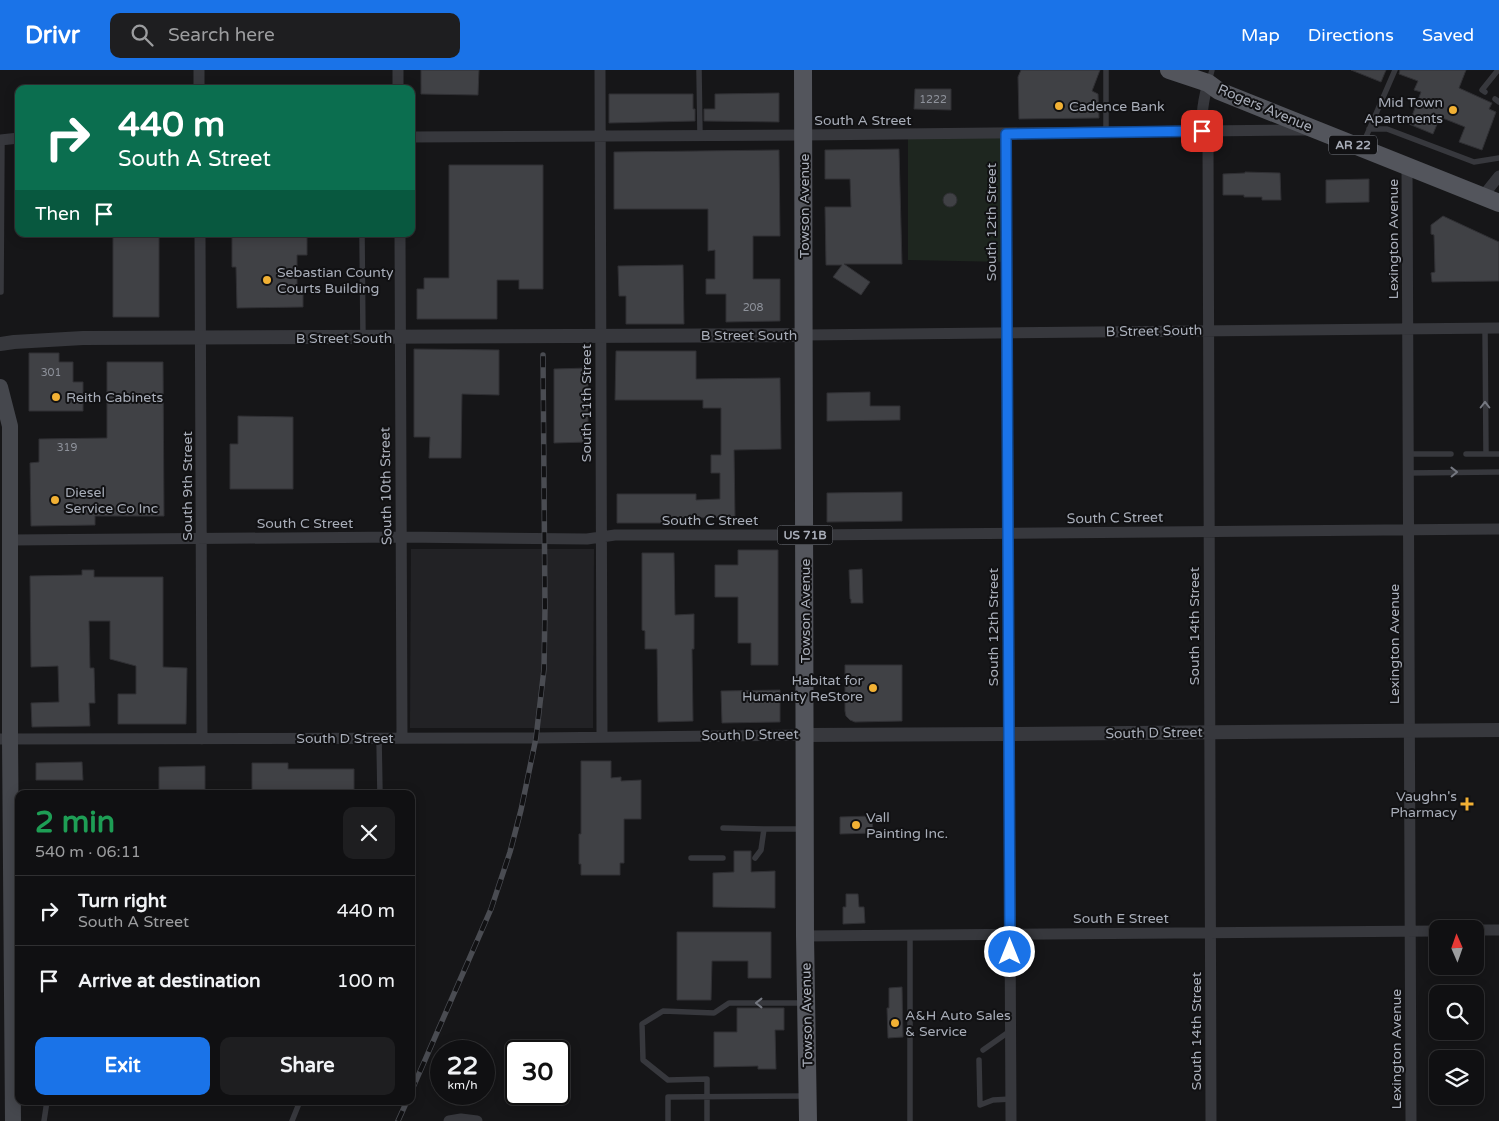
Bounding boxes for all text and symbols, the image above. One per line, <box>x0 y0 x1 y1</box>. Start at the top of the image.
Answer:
search box <box>110 13 460 58</box>
text: Drivr <box>25 21 80 50</box>
icon: search <box>128 21 156 49</box>
text: Search here <box>168 24 275 46</box>
text: Map <box>1241 24 1280 46</box>
text: Directions <box>1308 24 1394 46</box>
text: Saved <box>1422 24 1474 46</box>
street label: Rogers Avenue <box>1215 80 1315 136</box>
house number: 1222 <box>919 93 947 106</box>
place label: Mid Town Apartments <box>1364 94 1443 127</box>
place label: Cadence Bank <box>1069 98 1165 115</box>
marker: Cadence Bank <box>1053 100 1065 112</box>
text: 440 m <box>118 104 225 146</box>
marker: Mid Town Apartments <box>1447 104 1459 116</box>
icon: right <box>35 105 100 170</box>
pin <box>1181 110 1223 152</box>
street label: South A Street <box>814 112 912 129</box>
icon: arrive <box>1188 117 1216 145</box>
road number: AR 22 <box>1329 136 1377 154</box>
text: South A Street <box>118 146 271 172</box>
street label: Towson Avenue <box>796 154 813 258</box>
street label: South 12th Street <box>983 162 1000 281</box>
street label: Lexington Avenue <box>1385 179 1402 299</box>
icon: arrive <box>90 200 118 228</box>
text: Then <box>35 203 80 225</box>
place label: Sebastian County Courts Building <box>277 264 394 297</box>
marker: Sebastian County Courts Building <box>261 274 273 286</box>
house number: 208 <box>743 301 763 314</box>
street label: B Street South <box>1106 322 1202 340</box>
street label: B Street South <box>701 327 797 344</box>
street label: B Street South <box>296 330 392 347</box>
street label: South 11th Street <box>578 343 595 462</box>
house number: 301 <box>41 366 61 379</box>
place label: Reith Cabinets <box>66 389 164 406</box>
marker: Reith Cabinets <box>50 391 62 403</box>
one-way arrow <box>1480 401 1490 409</box>
street label: South 10th Street <box>376 426 396 545</box>
street label: South 9th Street <box>179 431 196 541</box>
house number: 319 <box>57 441 77 454</box>
one-way arrow <box>1450 467 1458 477</box>
place label: Diesel Service Co Inc <box>65 484 158 517</box>
marker: Diesel Service Co Inc <box>49 494 61 506</box>
street label: South C Street <box>1067 509 1164 527</box>
street label: South C Street <box>662 512 759 529</box>
street label: South C Street <box>257 515 354 532</box>
road number: US 71B <box>778 526 832 544</box>
street label: Towson Avenue <box>797 559 814 663</box>
street label: South 14th Street <box>1186 566 1203 685</box>
street label: South 12th Street <box>985 567 1002 686</box>
street label: Lexington Avenue <box>1386 584 1403 704</box>
place label: Habitat for Humanity ReStore <box>742 672 864 705</box>
marker: Habitat for Humanity ReStore <box>867 682 879 694</box>
street label: South D Street <box>1105 724 1203 742</box>
street label: South D Street <box>701 726 799 744</box>
street label: South D Street <box>296 730 394 747</box>
place label: Vaughn's Pharmacy <box>1390 788 1457 821</box>
marker: Vaughn's Pharmacy <box>1461 798 1473 810</box>
text: 2 min <box>35 804 115 841</box>
button: close <box>343 807 395 859</box>
place label: Vall Painting Inc. <box>866 809 948 842</box>
marker: Vall Painting Inc. <box>850 819 862 831</box>
text: 540 m · 06:11 <box>35 842 141 862</box>
text: Turn right <box>78 890 166 912</box>
icon: right <box>35 897 63 925</box>
text: 440 m <box>337 900 395 922</box>
street label: South E Street <box>1073 910 1170 927</box>
text: South A Street <box>78 912 189 932</box>
north arrow <box>1429 920 1484 975</box>
map controls <box>1429 920 1484 1105</box>
position arrow <box>983 925 1035 977</box>
street label: Towson Avenue <box>798 962 816 1067</box>
icon: arrive <box>35 967 63 995</box>
text: Arrive at destination <box>78 970 261 992</box>
text: 100 m <box>337 970 395 992</box>
street label: South 14th Street <box>1188 971 1205 1090</box>
button: search <box>1429 985 1484 1040</box>
street label: Lexington Avenue <box>1388 989 1405 1109</box>
one-way arrow <box>754 998 762 1008</box>
place label: A&H Auto Sales & Service <box>905 1007 1011 1040</box>
marker: A&H Auto Sales & Service <box>889 1017 901 1029</box>
button: Exit <box>35 1037 210 1095</box>
button: Share <box>220 1037 395 1095</box>
speed limit sign: 30 <box>505 1040 570 1105</box>
button: layers <box>1429 1050 1484 1105</box>
text: 22 <box>447 1051 478 1081</box>
text: km/h <box>447 1078 478 1092</box>

